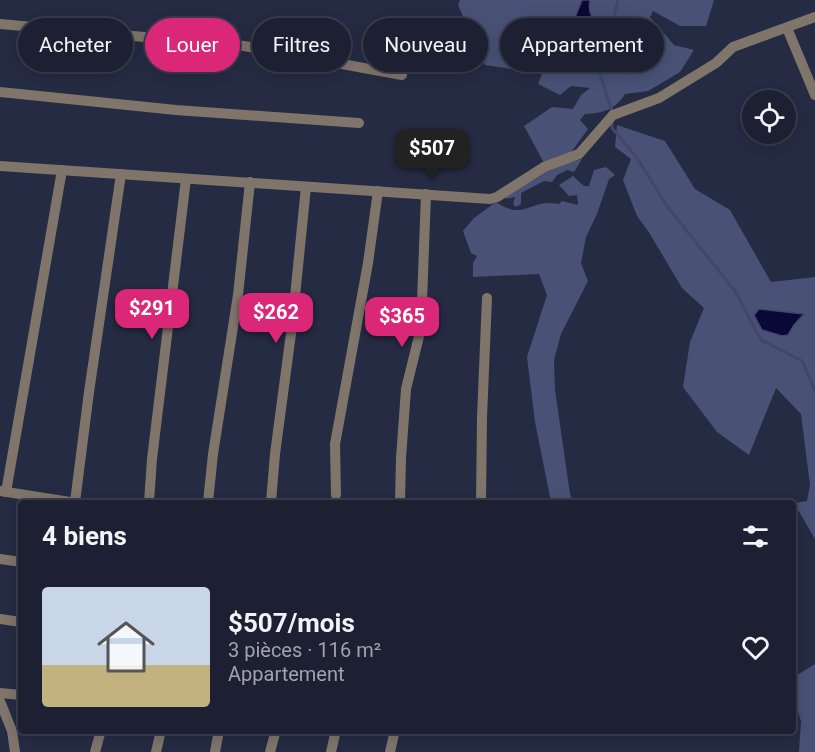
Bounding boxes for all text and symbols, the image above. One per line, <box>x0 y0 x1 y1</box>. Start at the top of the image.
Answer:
chip: Acheter <box>18 18 133 72</box>
chip: Louer <box>145 18 240 72</box>
chip: Filtres <box>252 18 351 72</box>
chip: Nouveau <box>363 18 488 72</box>
chip: Appartement <box>500 18 664 72</box>
map controls <box>742 90 796 144</box>
button: locate <box>742 90 796 144</box>
pin: $507 <box>396 129 468 180</box>
text: $507 <box>409 136 455 160</box>
pin: $291 <box>116 289 188 340</box>
pin: $262 <box>240 293 312 344</box>
text: $291 <box>129 296 175 320</box>
pin: $365 <box>366 297 438 348</box>
text: $262 <box>253 300 299 324</box>
text: $365 <box>379 304 425 328</box>
icon: filters <box>739 520 772 553</box>
text: 4 biens <box>42 521 127 551</box>
text: $507/mois <box>228 608 355 638</box>
icon: home <box>90 611 162 683</box>
icon: heart <box>739 631 772 664</box>
text: 3 pièces · 116 m² <box>228 638 381 662</box>
text: Appartement <box>228 662 345 686</box>

